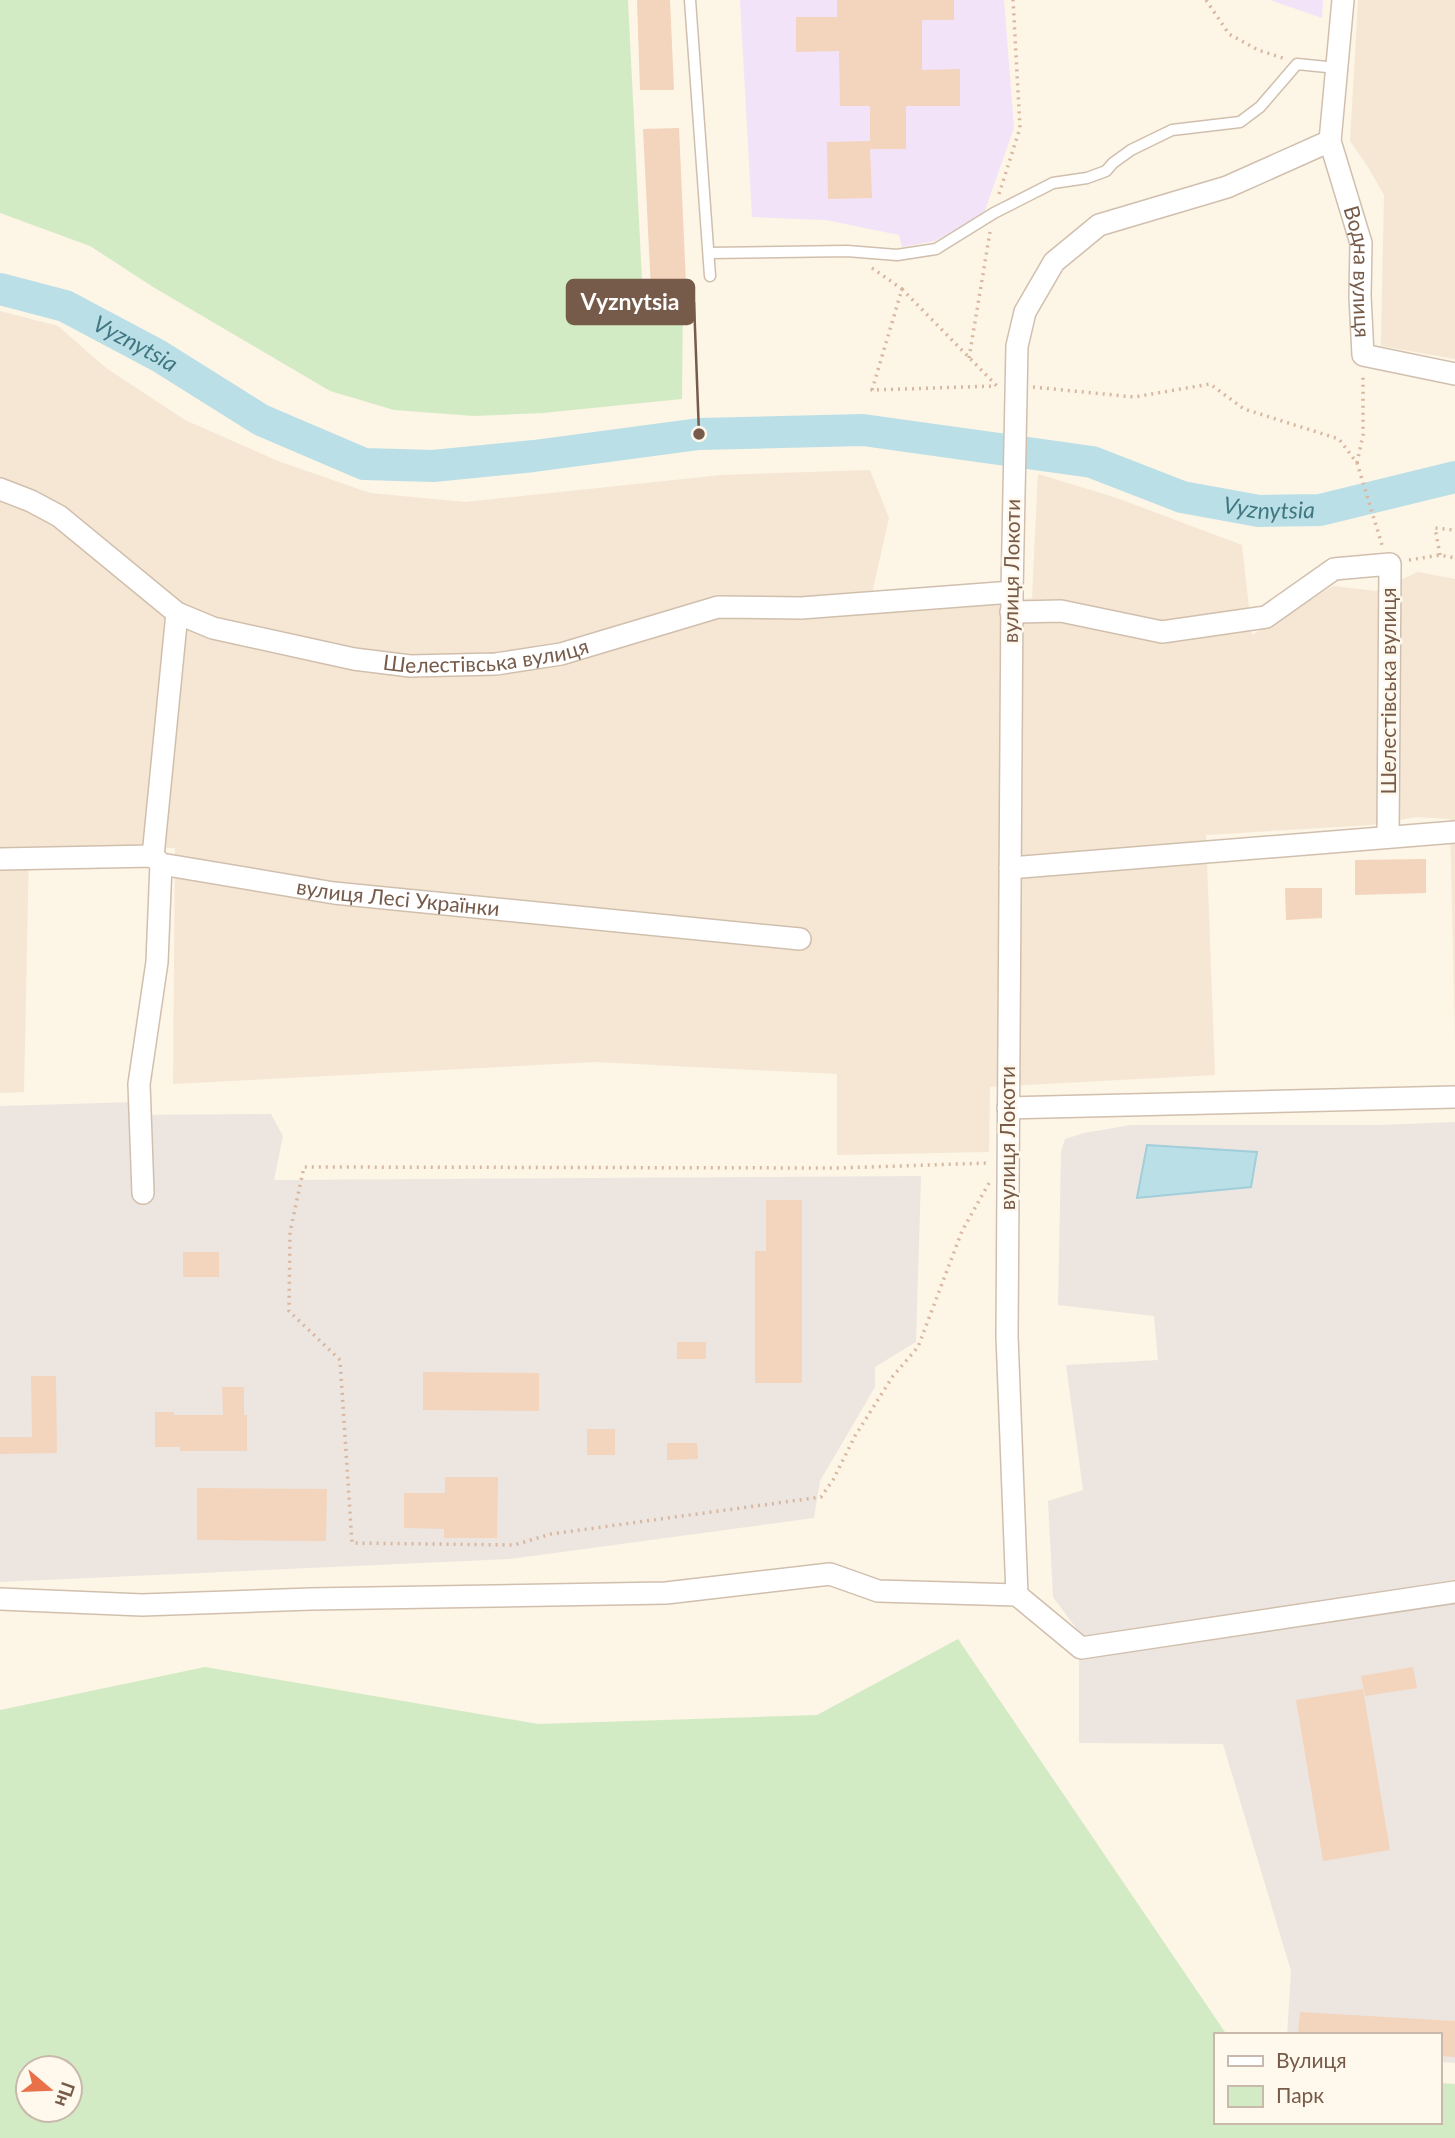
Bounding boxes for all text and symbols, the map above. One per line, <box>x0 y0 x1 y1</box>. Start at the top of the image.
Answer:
street label: Водна вулиця <box>1339 202 1376 338</box>
callout: Vyznytsia <box>567 280 694 324</box>
text: Vyznytsia <box>579 287 680 315</box>
water label: Vyznytsia <box>89 309 183 377</box>
water label: Vyznytsia <box>1221 490 1315 524</box>
street label: вулиця Локоти <box>997 499 1024 643</box>
street label: Шелестівська вулиця <box>1375 587 1400 795</box>
street label: Шелестівська вулиця <box>382 632 591 677</box>
street label: вулиця Лесі Українки <box>295 873 501 920</box>
street label: вулиця Локоти <box>994 1066 1019 1210</box>
legend <box>1214 2033 1441 2124</box>
text: Вулиця <box>1276 2047 1347 2072</box>
north arrow <box>14 2054 84 2124</box>
text: Пн <box>51 2079 80 2110</box>
text: Парк <box>1276 2082 1324 2107</box>

